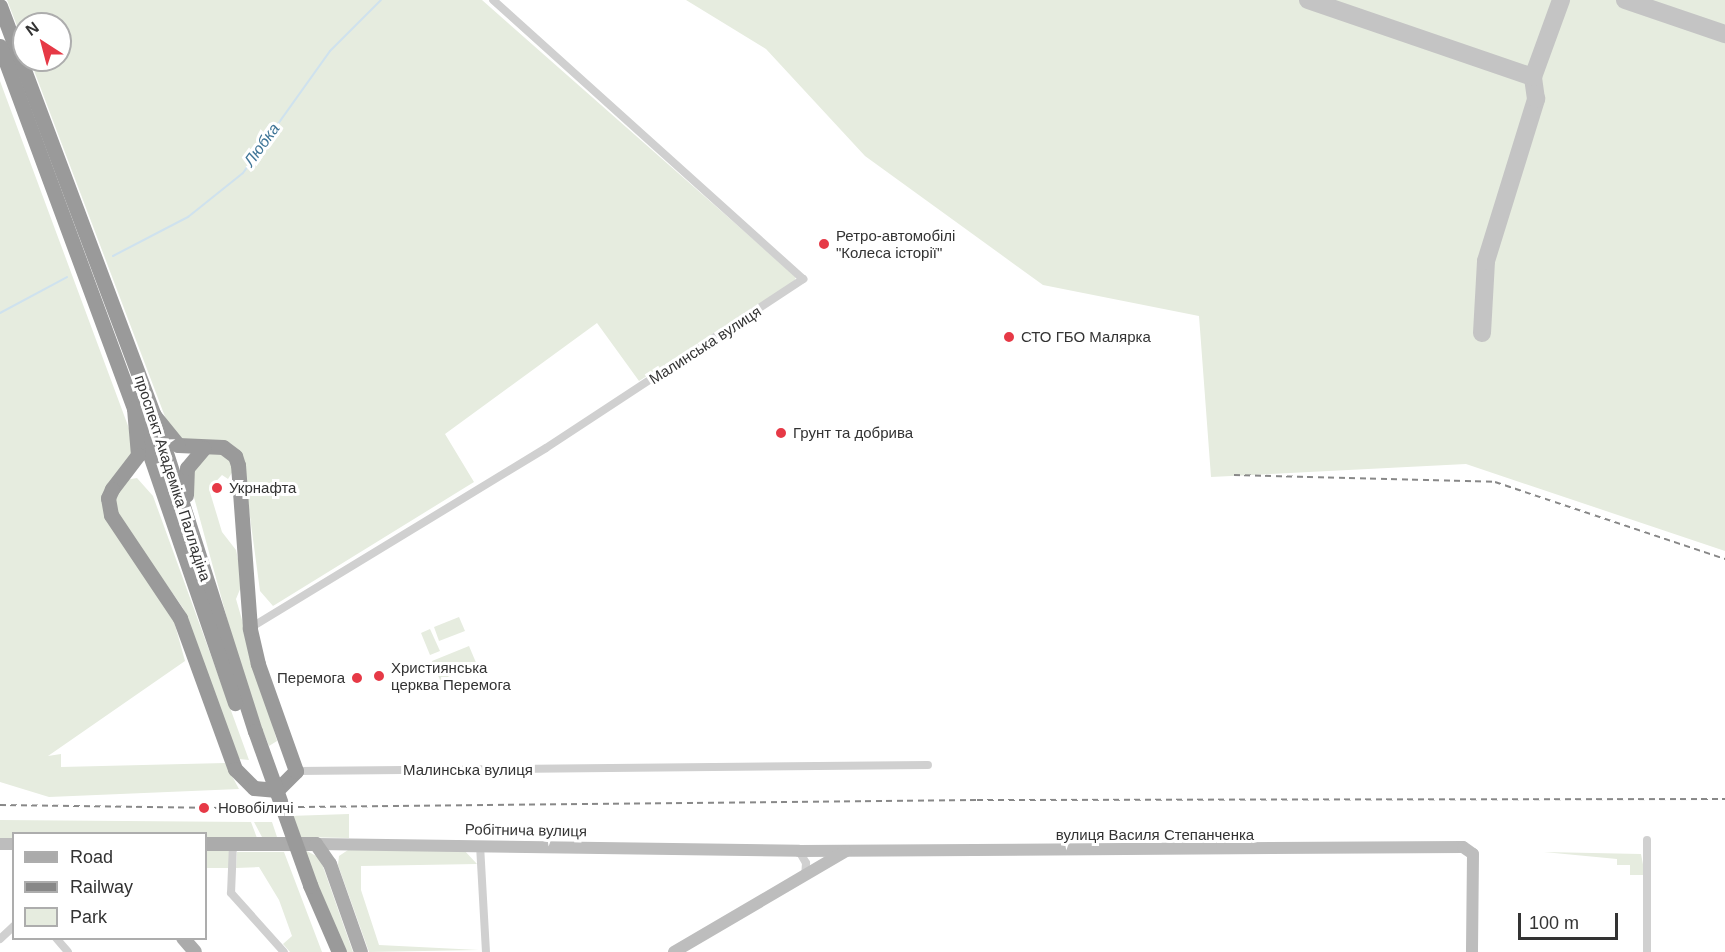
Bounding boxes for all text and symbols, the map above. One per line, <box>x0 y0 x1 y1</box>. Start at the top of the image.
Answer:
north arrow <box>12 12 72 72</box>
text: N <box>23 18 42 39</box>
water label: Любка <box>240 120 284 170</box>
place label: Ретро-автомобілі "Колеса історії" <box>836 226 955 261</box>
marker: Ретро-автомобілі "Колеса історії" <box>817 237 831 251</box>
street label: Малинська вулиця <box>646 302 764 388</box>
place label: СТО ГБО Малярка <box>1021 328 1151 346</box>
marker: СТО ГБО Малярка <box>1002 330 1016 344</box>
street label: проспект Академіка Палладіна <box>131 373 215 583</box>
place label: Грунт та добрива <box>793 424 913 442</box>
marker: Грунт та добрива <box>774 426 788 440</box>
place label: Укрнафта <box>229 479 296 497</box>
marker: Укрнафта <box>210 481 224 495</box>
place label: Християнська церква Перемога <box>391 658 511 693</box>
place label: Перемога <box>277 669 345 687</box>
marker: Християнська церква Перемога <box>372 669 386 683</box>
marker: Перемога <box>350 671 364 685</box>
street label: Малинська вулиця <box>403 761 533 779</box>
marker: Новобіличі <box>195 799 213 817</box>
place label: Новобіличі <box>218 799 294 817</box>
street label: Робітнича вулиця <box>465 820 587 840</box>
street label: вулиця Василя Степанченка <box>1056 826 1254 844</box>
legend <box>12 832 207 940</box>
text: Road <box>70 847 113 867</box>
text: Railway <box>70 877 133 897</box>
scale bar <box>1521 901 1622 939</box>
text: Park <box>70 907 107 927</box>
text: 100 m <box>1529 913 1579 933</box>

